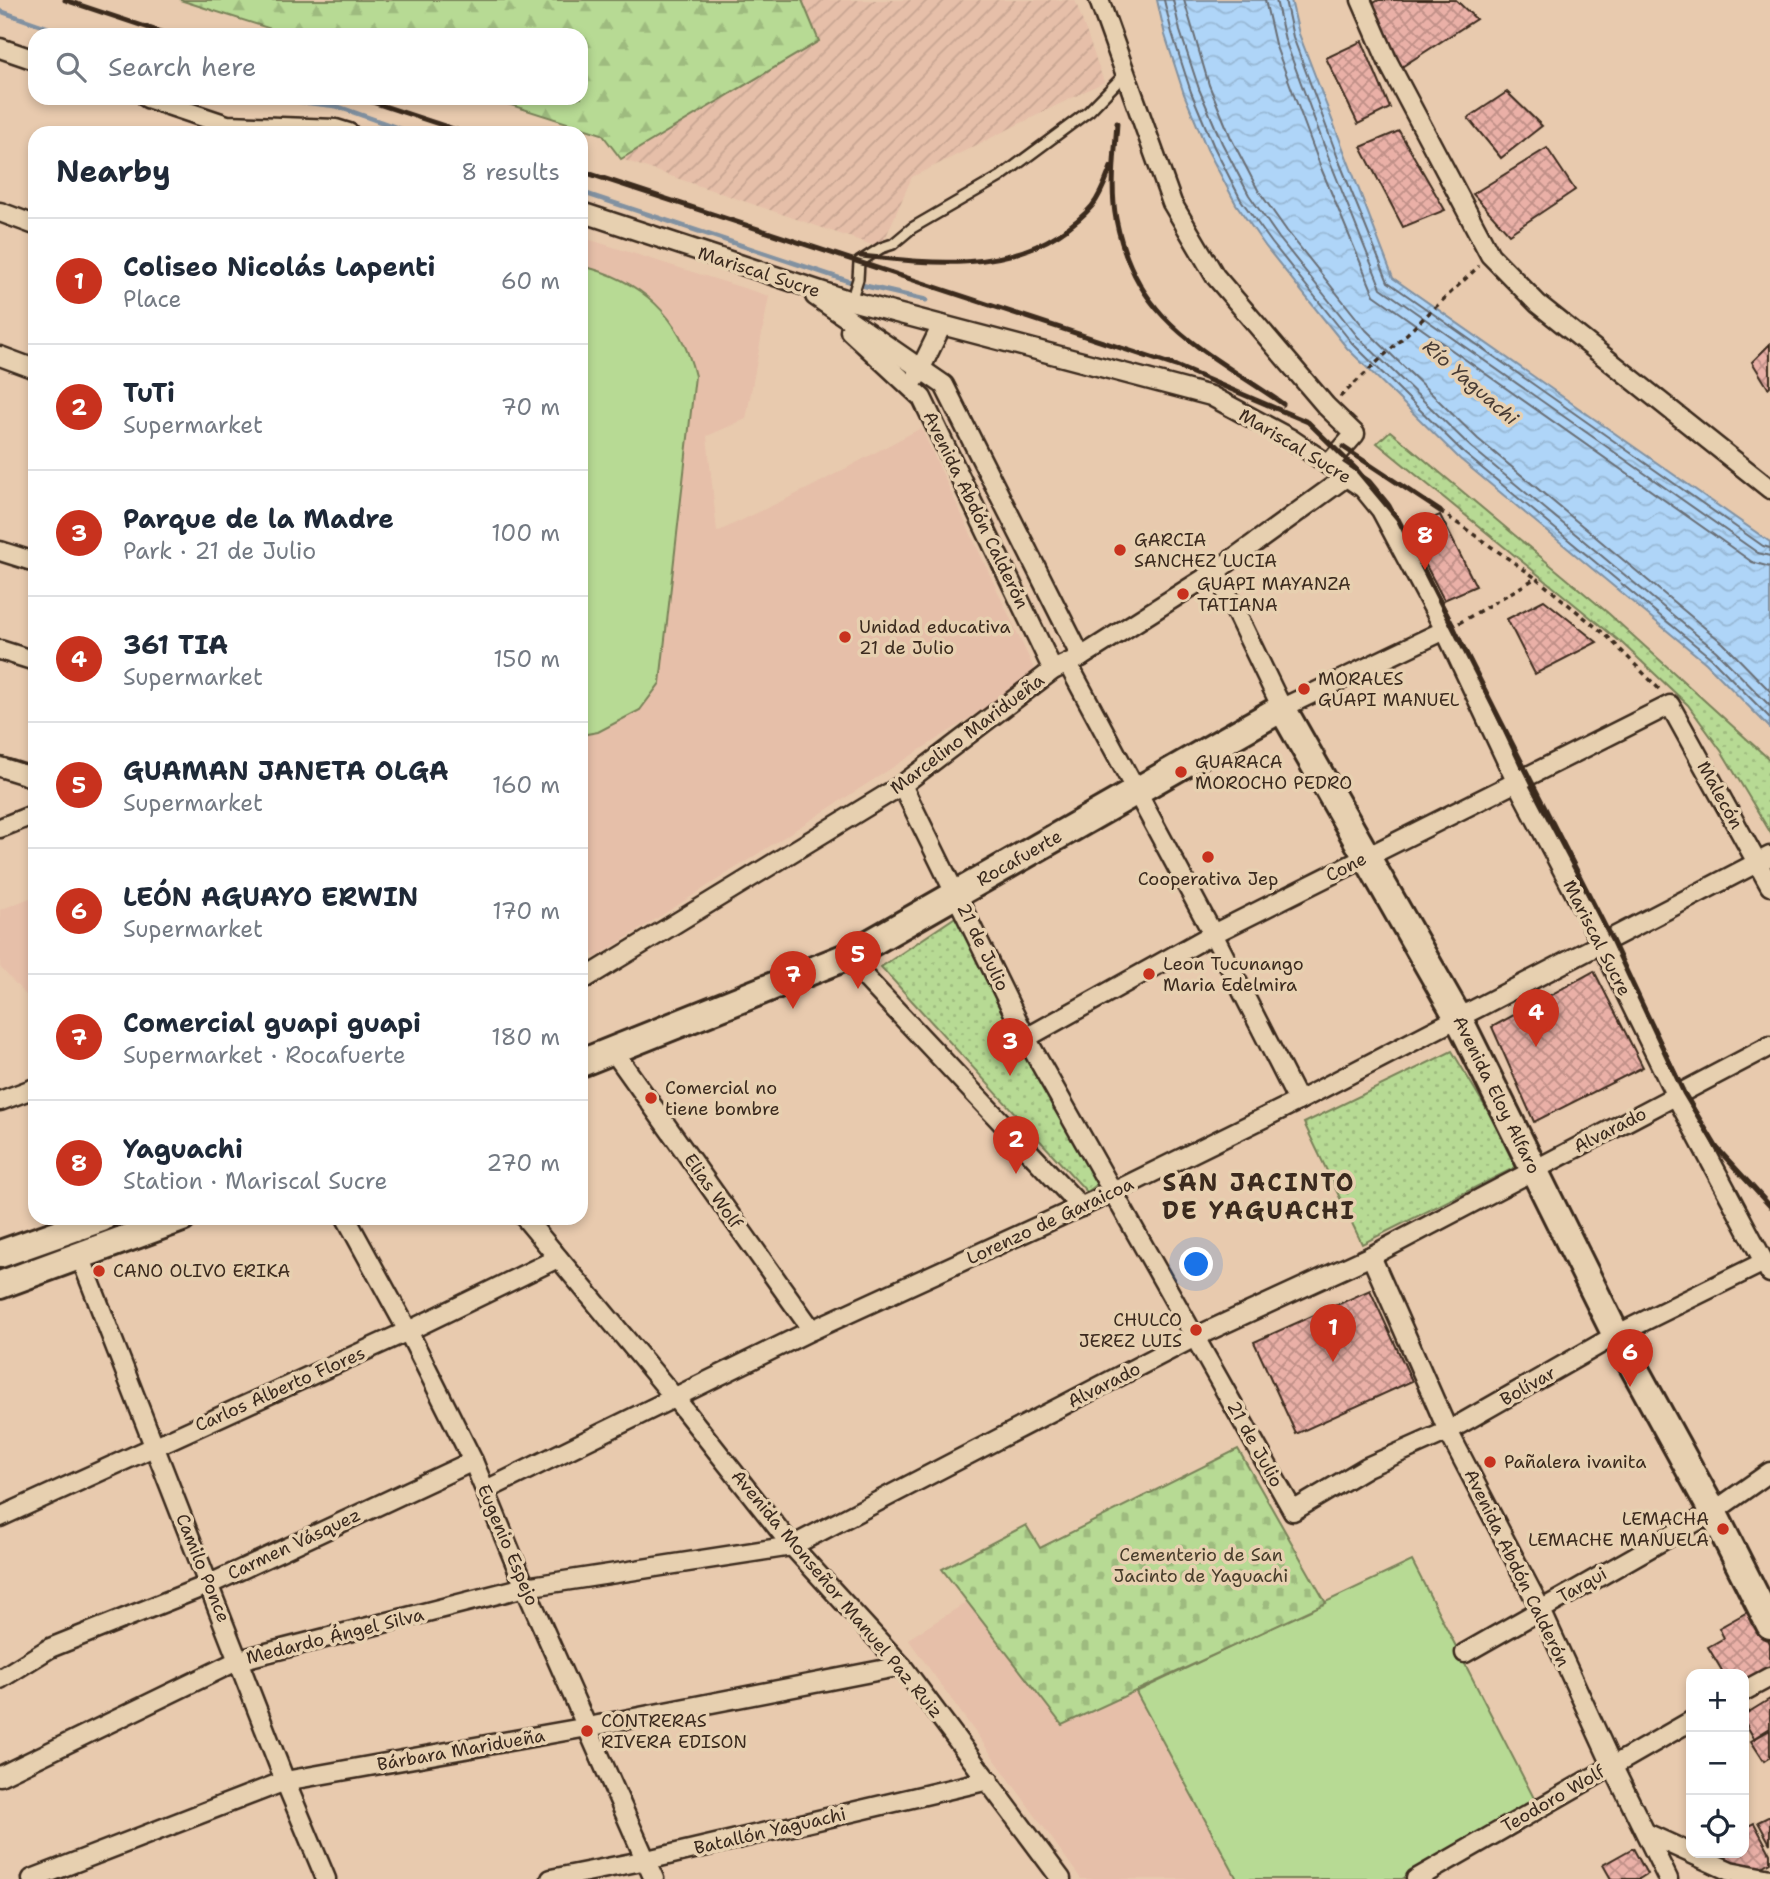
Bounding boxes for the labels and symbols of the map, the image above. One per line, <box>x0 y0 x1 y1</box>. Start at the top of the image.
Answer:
street label: Mariscal Sucre <box>695 241 823 303</box>
water label: Río Yaguachi <box>1418 334 1524 431</box>
street label: Mariscal Sucre <box>1234 403 1356 489</box>
street label: Avenida Abdón Calderón <box>918 407 1034 613</box>
pin: 8 <box>1402 512 1448 570</box>
place label: GARCIA SANCHEZ LUCIA <box>1134 528 1277 573</box>
marker: GARCIA SANCHEZ LUCIA <box>1112 542 1128 558</box>
place label: GUAPI MAYANZA TATIANA <box>1197 572 1351 617</box>
marker: GUAPI MAYANZA TATIANA <box>1175 586 1191 602</box>
place label: Unidad educativa 21 de Julio <box>859 615 1011 660</box>
marker: Unidad educativa 21 de Julio <box>837 629 853 645</box>
place label: MORALES GUAPI MANUEL <box>1318 667 1460 712</box>
street label: Marcelino Maridueña <box>885 668 1049 800</box>
marker: MORALES GUAPI MANUEL <box>1296 681 1312 697</box>
place label: GUARACA MOROCHO PEDRO <box>1195 750 1352 795</box>
street label: Malecón <box>1692 757 1748 833</box>
marker: GUARACA MOROCHO PEDRO <box>1173 764 1189 780</box>
street label: Rocafuerte <box>972 824 1066 892</box>
street label: Cone <box>1322 847 1370 887</box>
marker: Cooperativa Jep <box>1200 849 1216 865</box>
place label: Cooperativa Jep <box>1138 867 1278 891</box>
street label: Mariscal Sucre <box>1557 876 1637 1000</box>
street label: 21 de Julio <box>951 899 1015 995</box>
pin: 5 <box>835 931 881 989</box>
pin: 7 <box>770 951 816 1009</box>
place label: Leon Tucunango Maria Edelmira <box>1163 952 1304 997</box>
marker: Leon Tucunango Maria Edelmira <box>1141 966 1157 982</box>
pin: 4 <box>1513 989 1559 1047</box>
street label: Avenida Eloy Alfaro <box>1447 1012 1546 1178</box>
pin: 3 <box>987 1018 1033 1076</box>
place label: Comercial no tiene bombre <box>665 1076 780 1121</box>
marker: Comercial no tiene bombre <box>643 1090 659 1106</box>
street label: Alvarado <box>1569 1101 1651 1159</box>
pin: 2 <box>993 1116 1039 1174</box>
street label: Elias Wolf <box>678 1149 748 1234</box>
district label: SAN JACINTO DE YAGUACHI <box>1162 1167 1356 1227</box>
street label: Lorenzo de Garaicoa <box>963 1172 1137 1270</box>
your location <box>1179 1247 1213 1281</box>
place label: CANO OLIVO ERIKA <box>113 1259 290 1283</box>
marker: CANO OLIVO ERIKA <box>91 1263 107 1279</box>
pin: 1 <box>1310 1304 1356 1362</box>
place label: CHULCO JEREZ LUIS <box>1079 1308 1182 1353</box>
marker: CHULCO JEREZ LUIS <box>1188 1322 1204 1338</box>
pin: 6 <box>1607 1329 1653 1387</box>
street label: Carlos Alberto Flores <box>191 1341 369 1437</box>
street label: Alvarado <box>1063 1356 1145 1414</box>
street label: Bolívar <box>1496 1361 1560 1411</box>
street label: 21 de Julio <box>1221 1397 1289 1491</box>
place label: Pañalera ivanita <box>1504 1450 1646 1474</box>
marker: Pañalera ivanita <box>1482 1454 1498 1470</box>
street label: Avenida Monseñor Manuel Paz Ruiz <box>726 1465 948 1723</box>
street label: Avenida Abdón Calderón <box>1459 1465 1575 1671</box>
street label: Eugenio Espejo <box>472 1481 544 1609</box>
street label: Carmen Vásquez <box>224 1503 364 1585</box>
place label: LEMACHA LEMACHE MANUELA <box>1528 1507 1709 1552</box>
street label: Camilo Ponce <box>170 1510 236 1626</box>
marker: LEMACHA LEMACHE MANUELA <box>1715 1521 1731 1537</box>
park label: Cementerio de San Jacinto de Yaguachi <box>1114 1543 1288 1588</box>
street label: Tarqui <box>1553 1562 1611 1608</box>
street label: Medardo Ángel Silva <box>244 1602 426 1670</box>
place label: CONTRERAS RIVERA EDISON <box>601 1709 747 1754</box>
street label: Bárbara Maridueña <box>375 1723 547 1777</box>
marker: CONTRERAS RIVERA EDISON <box>579 1723 595 1739</box>
street label: Teodoro Wolf <box>1497 1759 1609 1838</box>
street label: Batallón Yaguachi <box>692 1802 848 1860</box>

